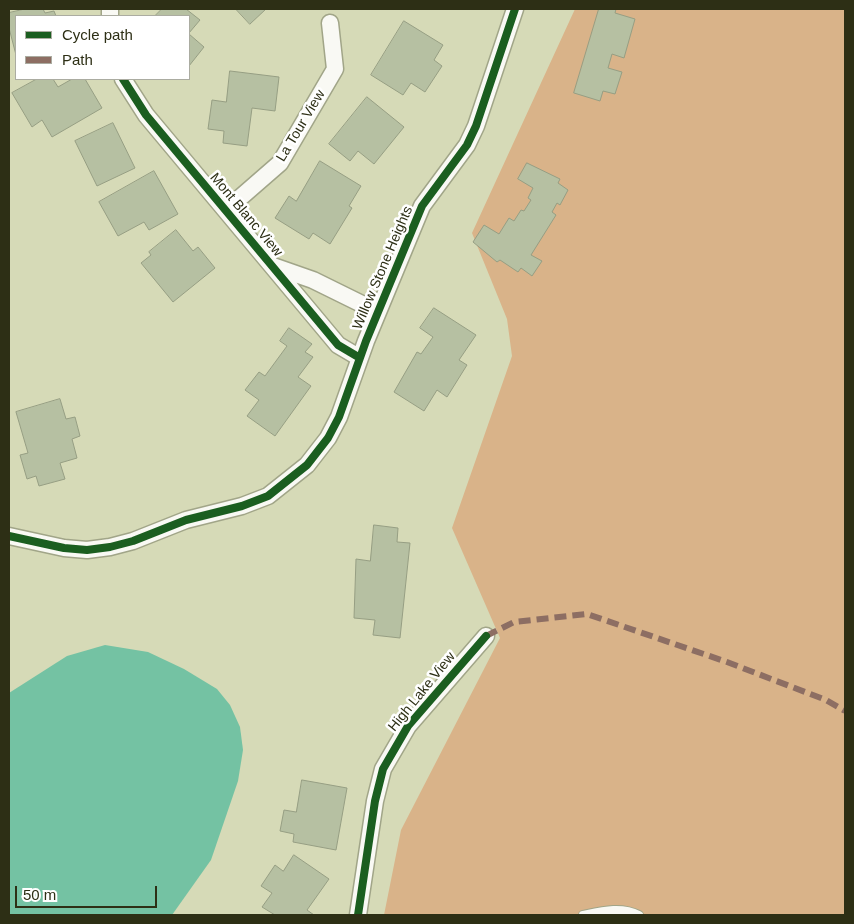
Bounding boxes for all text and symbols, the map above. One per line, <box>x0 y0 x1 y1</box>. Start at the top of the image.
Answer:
legend <box>15 15 190 80</box>
text: Cycle path <box>62 26 133 43</box>
text: Path <box>62 51 93 68</box>
street label: La Tour View <box>273 87 329 165</box>
street label: Mont Blanc View <box>206 170 286 260</box>
street label: Willow Stone Heights <box>349 204 417 332</box>
street label: High Lake View <box>385 649 459 735</box>
scale bar <box>18 876 160 908</box>
text: 50 m <box>23 886 56 903</box>

